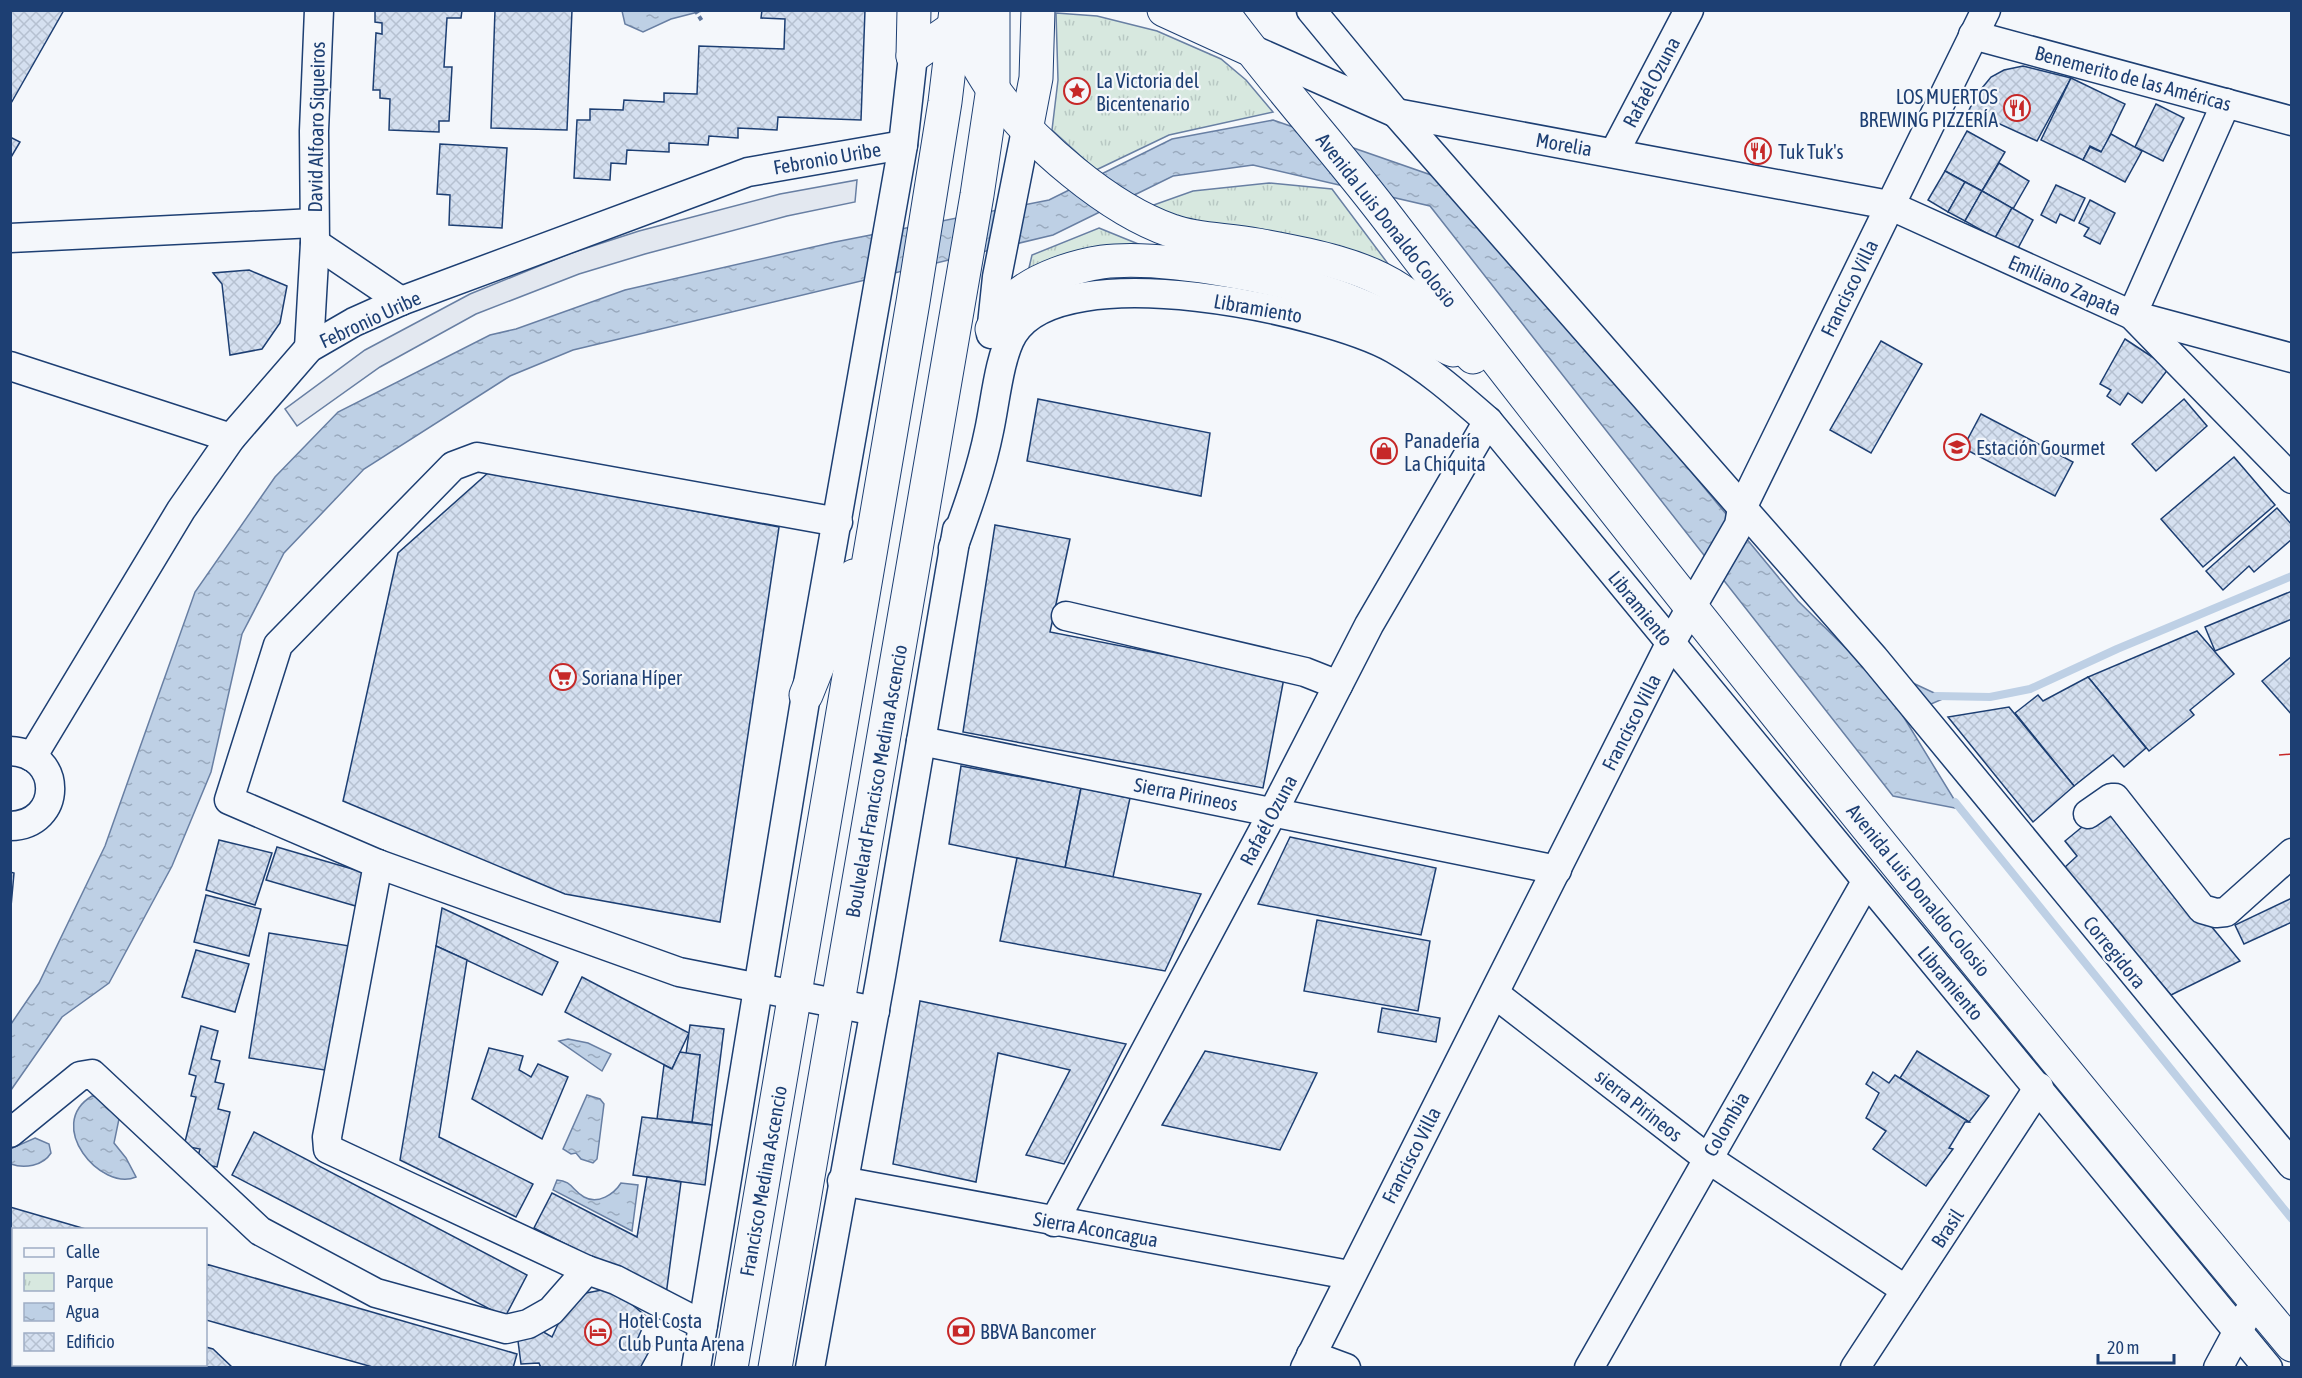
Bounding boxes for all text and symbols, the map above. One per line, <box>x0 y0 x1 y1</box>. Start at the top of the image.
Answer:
street label: Rafaél Ozuna <box>1618 33 1684 131</box>
street label: David Alfoaro Siqueiros <box>303 41 329 213</box>
street label: Benemerito de las Américas <box>2032 41 2234 115</box>
place label: La Victoria del Bicentenario <box>1096 69 1200 115</box>
place icon: La Victoria del Bicentenario <box>1062 76 1092 106</box>
place label: LOS MUERTOS BREWING PIZZERÍA <box>1859 85 1998 131</box>
restaurant icon: LOS MUERTOS BREWING PIZZERÍA <box>2002 93 2032 123</box>
street label: Avenida Luis Donaldo Colosio <box>1312 128 1462 312</box>
street label: Morelia <box>1534 128 1594 160</box>
restaurant icon: Tuk Tuk's <box>1743 136 1773 166</box>
street label: Febronio Uribe <box>771 137 883 179</box>
place label: Tuk Tuk's <box>1778 140 1844 163</box>
street label: Francisco Villa <box>1816 236 1882 340</box>
street label: Emiliano Zapata <box>2005 250 2125 320</box>
street label: Febronio Uribe <box>316 286 424 352</box>
street label: Libramiento <box>1212 289 1304 327</box>
place label: Panadería La Chiquita <box>1404 429 1486 475</box>
school or university icon: Estación Gourmet <box>1942 432 1972 462</box>
shop icon: Panadería La Chiquita <box>1369 436 1399 466</box>
place label: Estación Gourmet <box>1976 436 2106 459</box>
street label: Libramiento <box>1604 566 1678 650</box>
street label: Boulvelard Francisco Medina Ascencio <box>841 643 911 919</box>
supermarket icon: Soriana Híper <box>548 662 578 692</box>
place label: Soriana Híper <box>582 666 683 689</box>
street label: Francisco Villa <box>1597 670 1665 774</box>
street label: Rafaél Ozuna <box>1235 771 1301 869</box>
street label: Sierra Pirineos <box>1132 773 1240 815</box>
street label: Avenida Luis Donaldo Colosio <box>1842 799 1996 981</box>
street label: Corregidora <box>2079 911 2151 993</box>
street label: Libramiento <box>1913 941 1989 1025</box>
street label: sierra Pirineos <box>1591 1064 1687 1146</box>
street label: Francisco Medina Ascencio <box>735 1084 791 1278</box>
street label: Colombia <box>1698 1088 1754 1160</box>
street label: Francisco Villa <box>1377 1103 1445 1207</box>
street label: Brasil <box>1926 1204 1968 1252</box>
street label: Sierra Aconcagua <box>1032 1207 1160 1251</box>
legend <box>12 1228 207 1366</box>
text: Calle <box>66 1241 100 1262</box>
text: Parque <box>66 1271 114 1292</box>
text: Agua <box>66 1301 100 1322</box>
place label: Hotel Costa Club Punta Arena <box>618 1309 745 1355</box>
bank icon: BBVA Bancomer <box>946 1316 976 1346</box>
hotel icon: Hotel Costa Club Punta Arena <box>583 1317 613 1347</box>
place label: BBVA Bancomer <box>980 1320 1097 1343</box>
scale bar <box>2098 1327 2174 1365</box>
text: Edificio <box>66 1331 115 1352</box>
text: 20 m <box>2107 1337 2139 1358</box>

